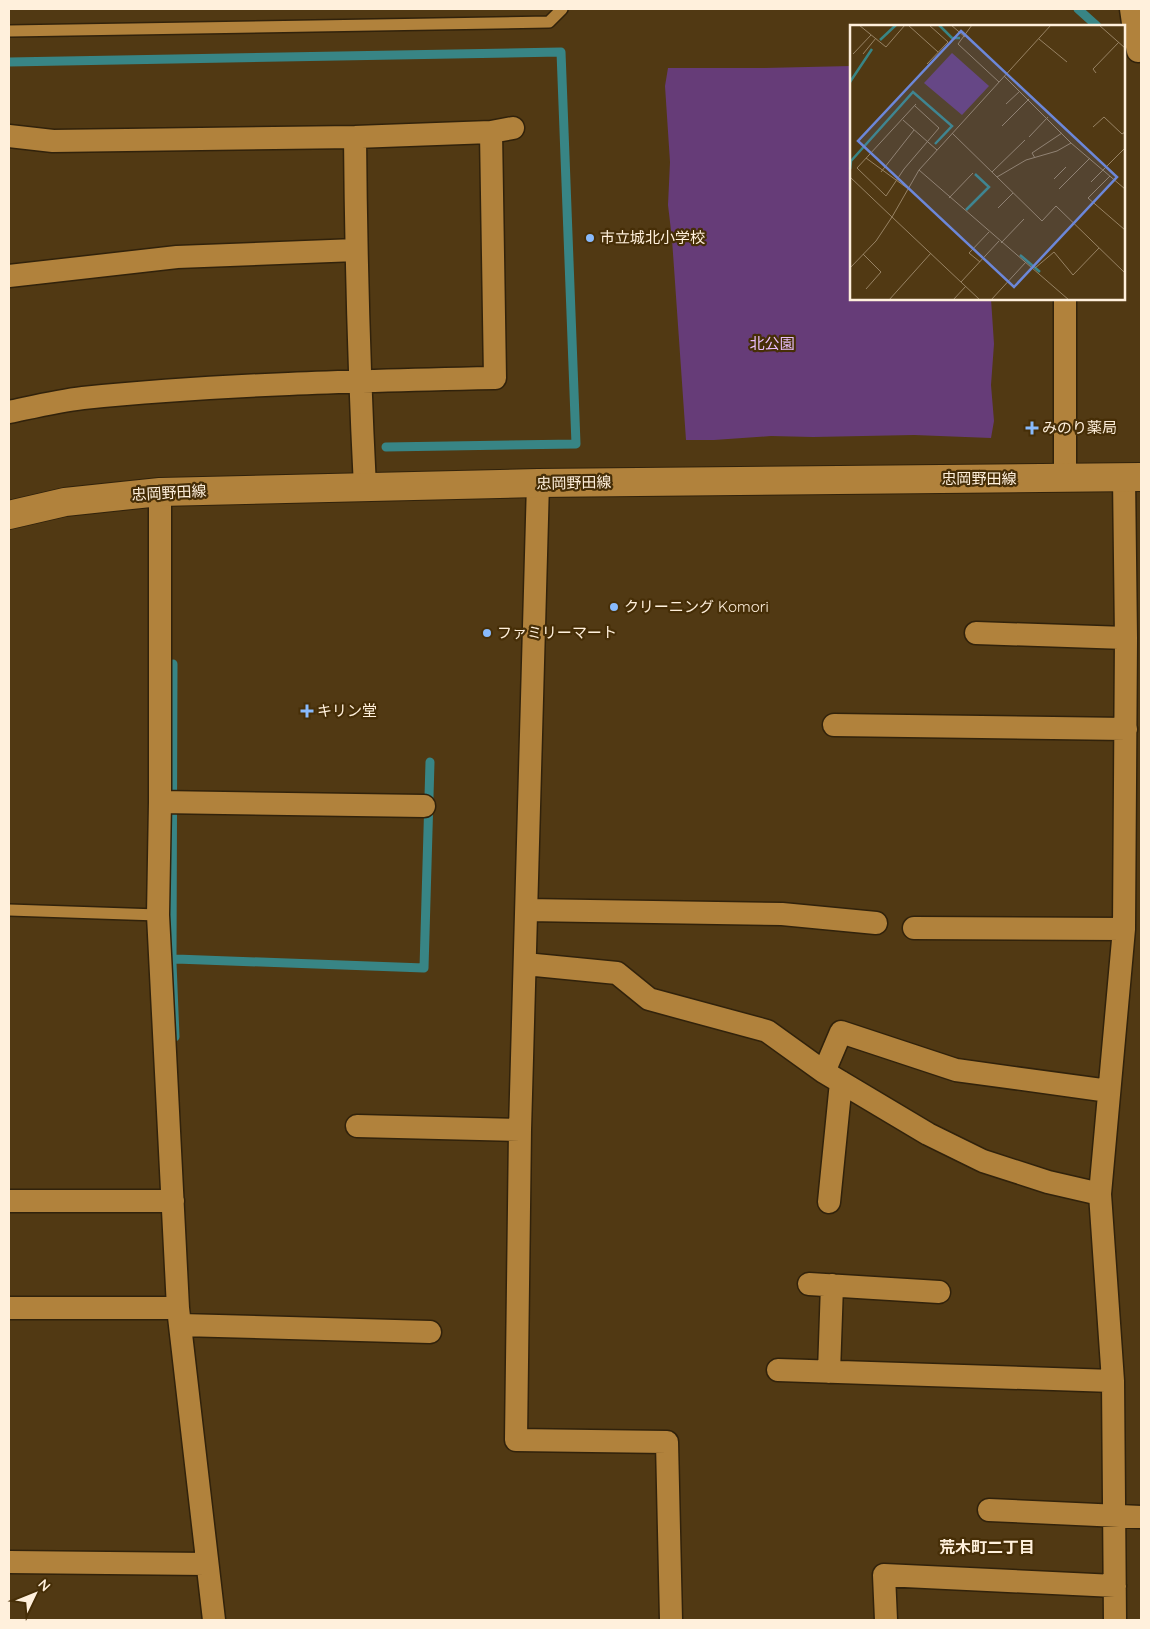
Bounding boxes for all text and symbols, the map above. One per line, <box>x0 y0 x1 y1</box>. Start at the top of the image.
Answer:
inset map <box>850 25 1125 300</box>
place label: 市立城北小学校 <box>600 228 705 247</box>
marker: 市立城北小学校 <box>584 232 596 244</box>
park label: 北公園 <box>749 334 795 353</box>
place label: みのり薬局 <box>1042 418 1117 437</box>
marker: みのり薬局 <box>1026 422 1038 434</box>
street label: 忠岡野田線 <box>941 469 1017 488</box>
street label: 忠岡野田線 <box>536 472 612 493</box>
street label: 忠岡野田線 <box>131 481 207 504</box>
place label: クリーニング Komori <box>624 597 769 616</box>
marker: クリーニング Komori <box>608 601 620 613</box>
place label: ファミリーマート <box>497 623 617 642</box>
marker: ファミリーマート <box>481 627 493 639</box>
place label: キリン堂 <box>317 701 377 720</box>
marker: キリン堂 <box>301 705 313 717</box>
district label: 荒木町二丁目 <box>939 1537 1035 1557</box>
north arrow <box>10 1569 60 1619</box>
text: N <box>34 1575 55 1595</box>

